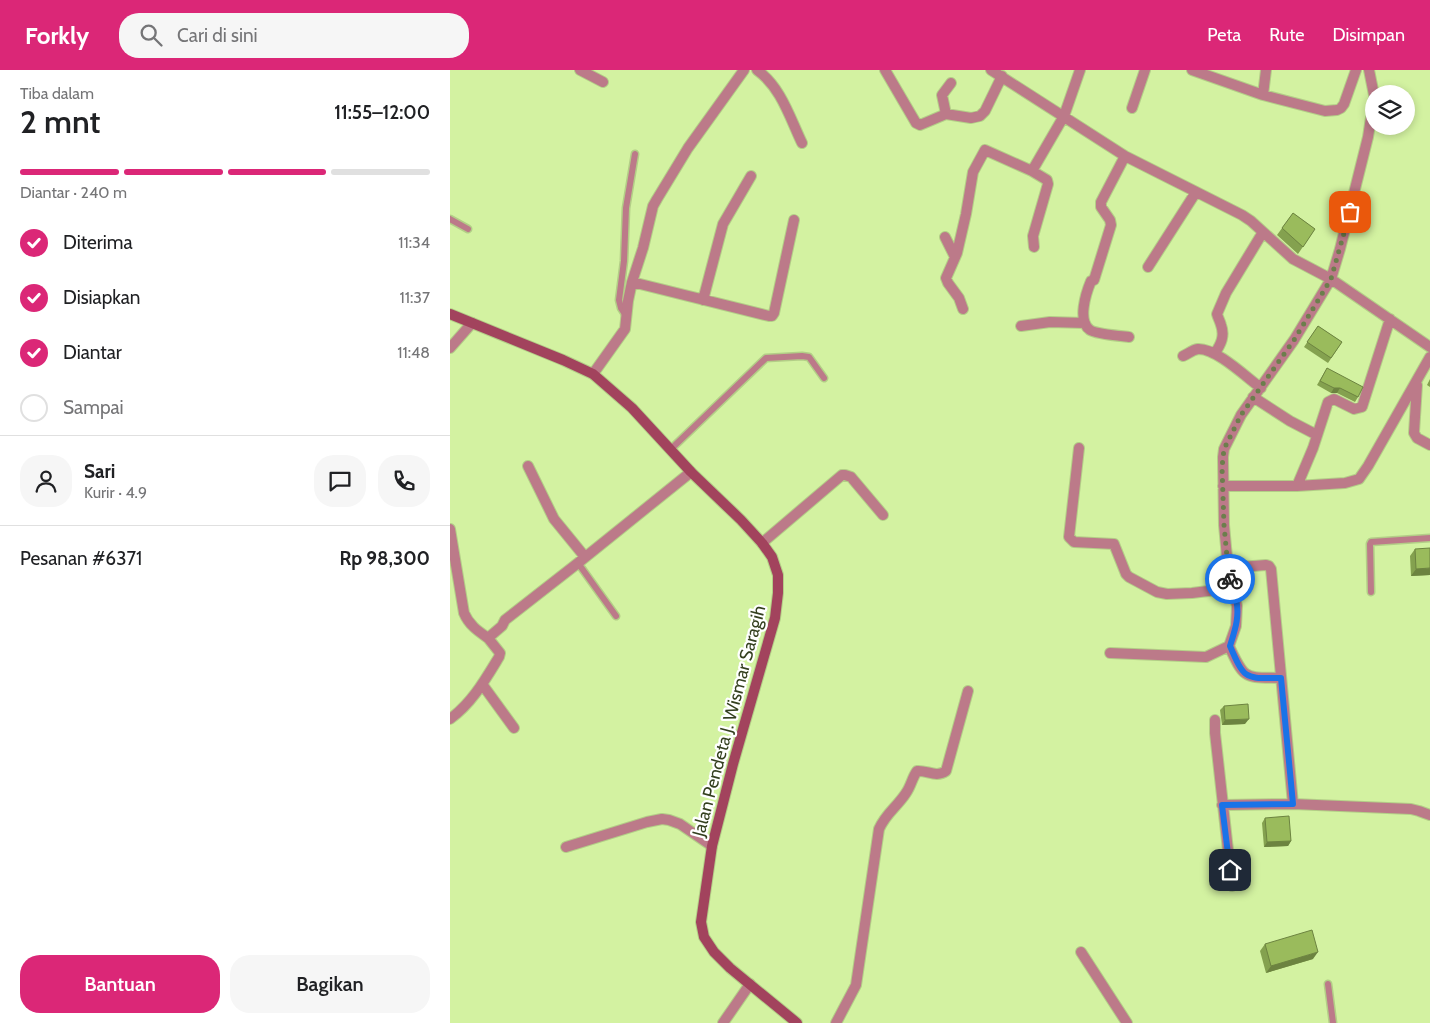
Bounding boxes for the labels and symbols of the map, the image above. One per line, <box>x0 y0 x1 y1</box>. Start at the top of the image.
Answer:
pin <box>1329 191 1371 233</box>
courier <box>1205 554 1255 604</box>
street label: Jalan Pendeta J. Wismar Saragih <box>687 603 770 840</box>
pin <box>1209 849 1251 891</box>

